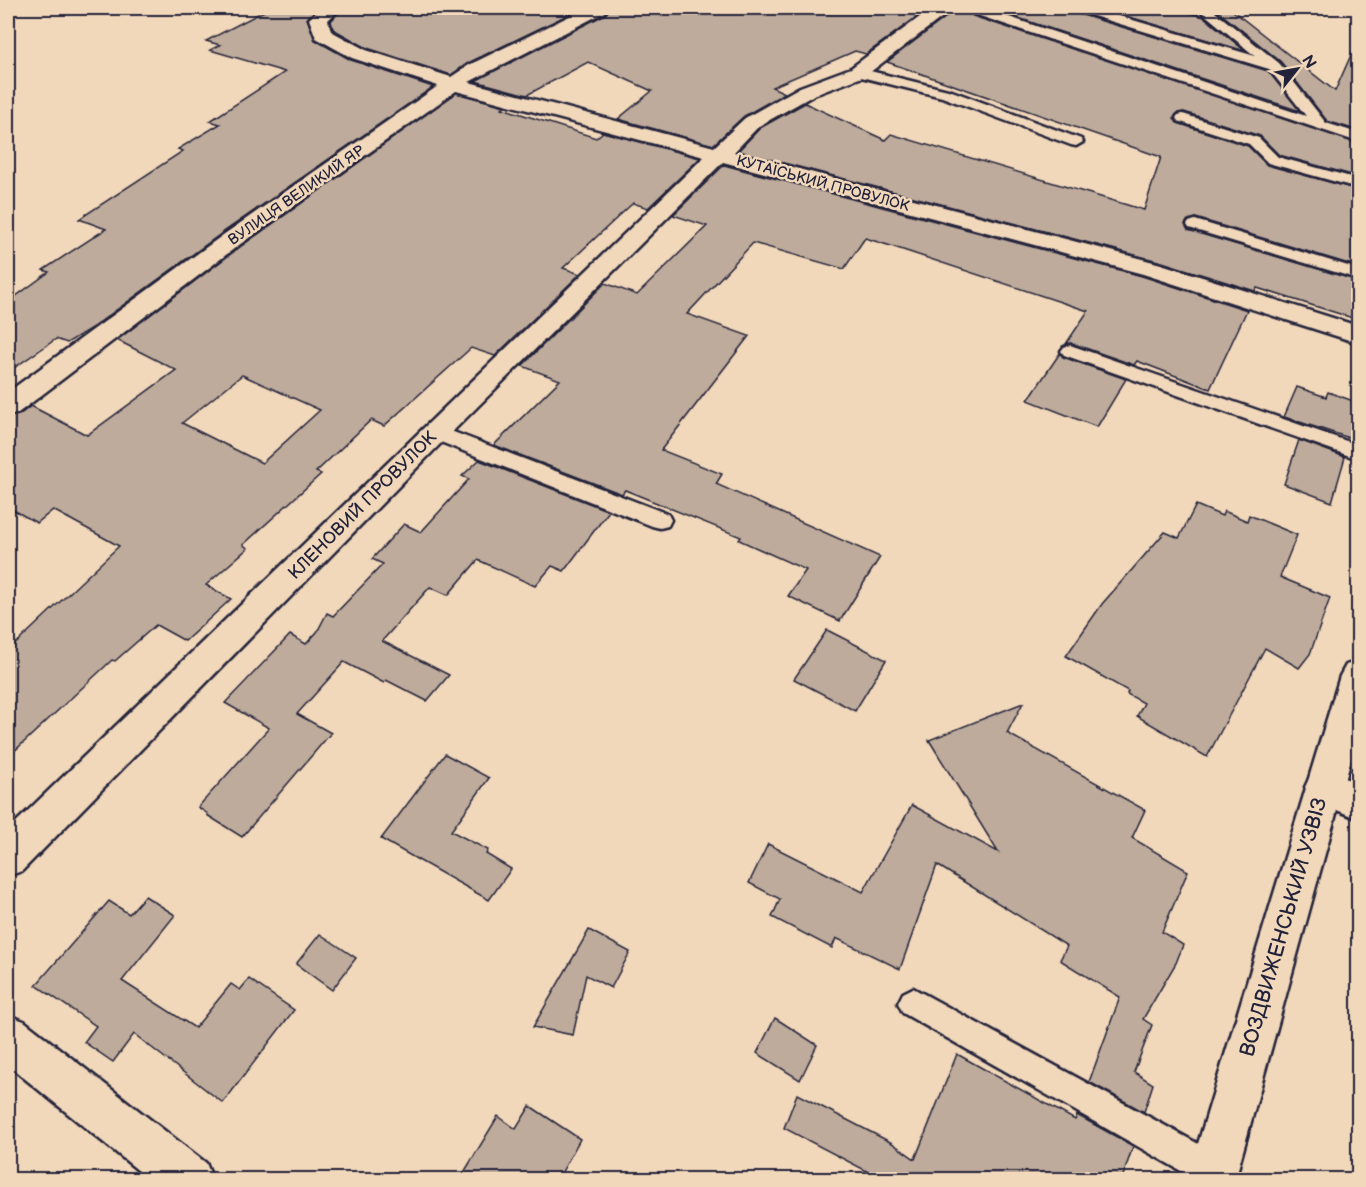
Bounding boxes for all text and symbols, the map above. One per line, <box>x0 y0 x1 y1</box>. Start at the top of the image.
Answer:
north arrow <box>1267 39 1327 99</box>
text: N <box>1297 52 1320 72</box>
street label: ВУЛИЦЯ ВЕЛИКИЙ ЯР <box>225 141 368 250</box>
street label: КУТАЇСЬКИЙ ПРОВУЛОК <box>734 151 912 216</box>
street label: КЛЕНОВИЙ ПРОВУЛОК <box>284 427 441 584</box>
street label: ВОЗДВИЖЕНСЬКИЙ УЗВІЗ <box>1235 795 1332 1059</box>

